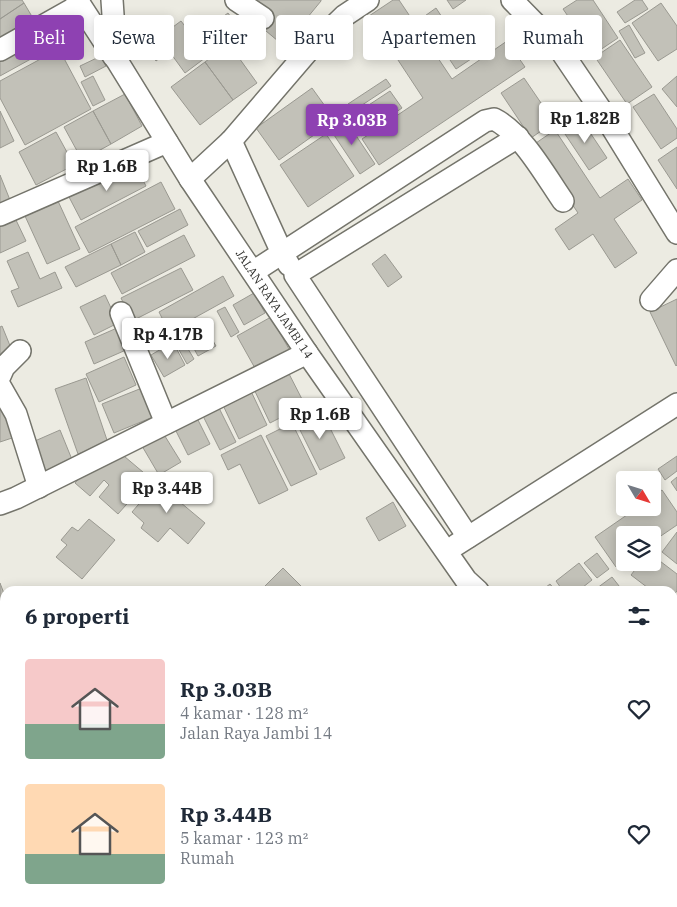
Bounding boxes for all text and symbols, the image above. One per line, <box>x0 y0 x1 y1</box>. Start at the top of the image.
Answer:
chip: Beli <box>15 15 84 60</box>
chip: Sewa <box>94 15 174 60</box>
chip: Filter <box>184 15 266 60</box>
chip: Baru <box>276 15 353 60</box>
chip: Apartemen <box>363 15 495 60</box>
chip: Rumah <box>505 15 602 60</box>
pin: Rp 1.82B <box>533 102 637 144</box>
pin: Rp 3.03B <box>300 104 404 146</box>
text: Rp 1.82B <box>550 108 620 128</box>
text: Rp 3.03B <box>317 110 387 130</box>
pin: Rp 1.6B <box>61 150 153 192</box>
text: Rp 1.6B <box>77 156 137 176</box>
street label: JALAN RAYA JAMBI 14 <box>233 247 317 361</box>
pin: Rp 4.17B <box>116 318 220 360</box>
text: Rp 4.17B <box>133 324 203 344</box>
pin: Rp 1.6B <box>274 398 366 440</box>
text: Rp 1.6B <box>290 404 350 424</box>
north arrow <box>616 471 661 516</box>
map controls <box>616 471 661 571</box>
pin: Rp 3.44B <box>115 472 219 514</box>
text: Rp 3.44B <box>132 478 202 498</box>
button: layers <box>616 526 661 571</box>
text: 6 properti <box>25 602 129 630</box>
icon: filters <box>625 602 653 630</box>
text: Rp 3.03B <box>180 675 272 703</box>
icon: home <box>65 679 125 739</box>
icon: heart <box>625 695 653 723</box>
text: 4 kamar · 128 m² <box>180 703 308 723</box>
text: Jalan Raya Jambi 14 <box>180 723 332 743</box>
text: Rp 3.44B <box>180 800 272 828</box>
icon: home <box>65 804 125 864</box>
icon: heart <box>625 820 653 848</box>
text: 5 kamar · 123 m² <box>180 828 308 848</box>
text: Rumah <box>180 848 235 868</box>

